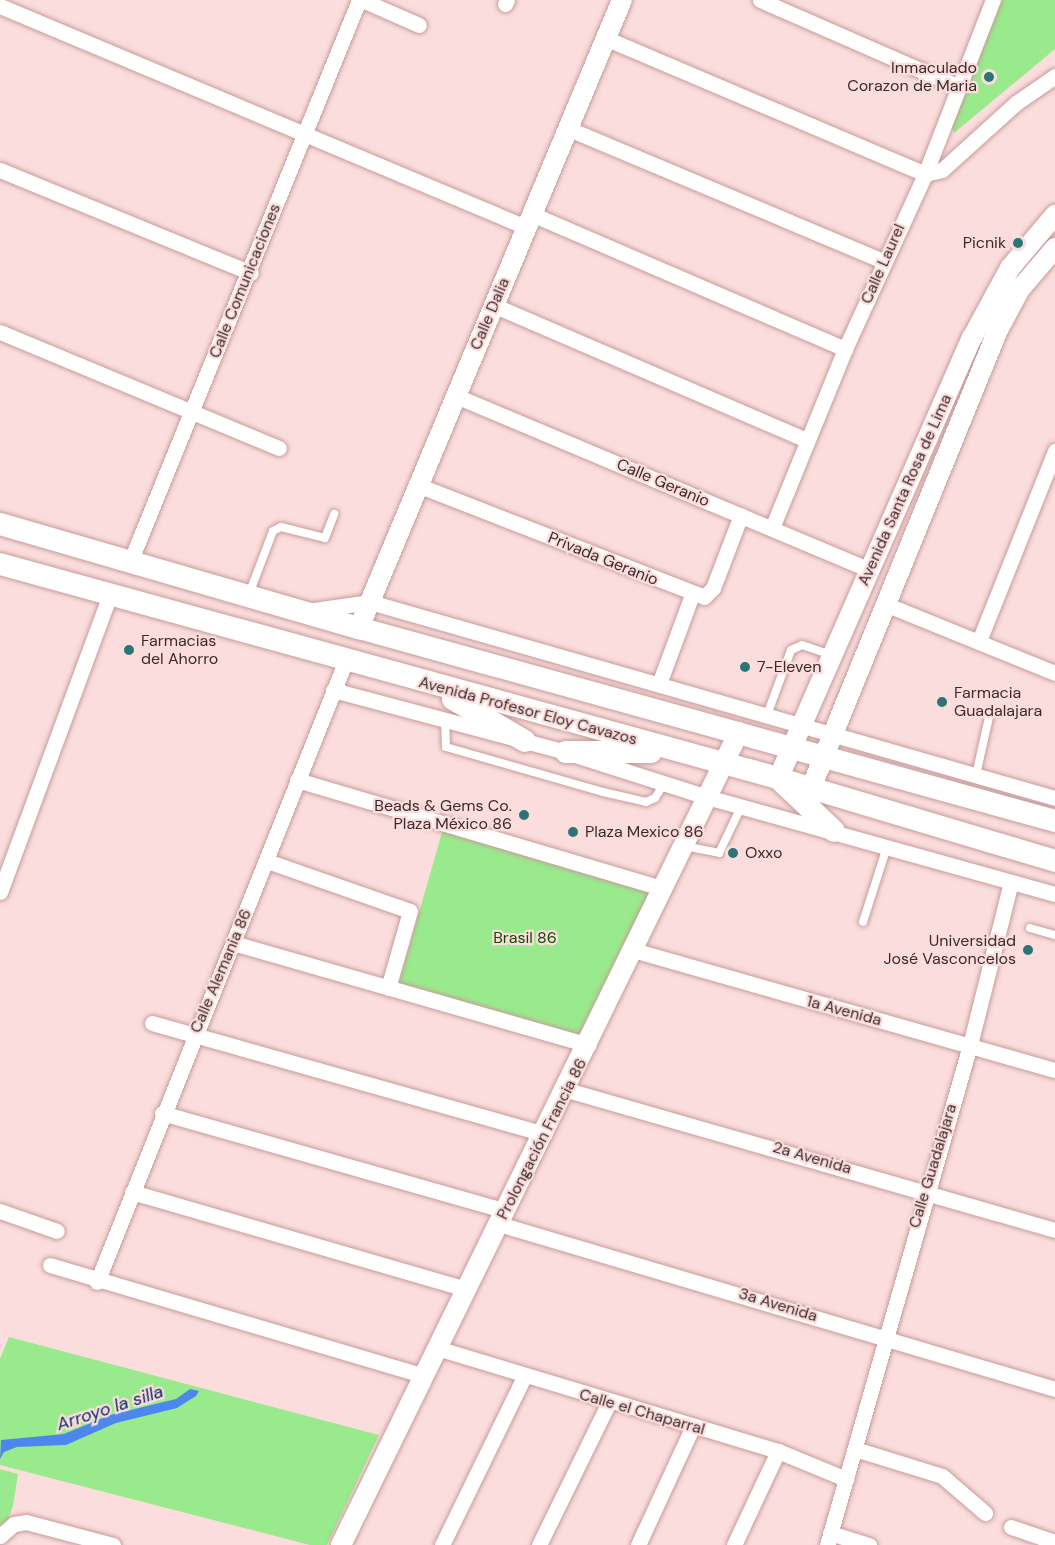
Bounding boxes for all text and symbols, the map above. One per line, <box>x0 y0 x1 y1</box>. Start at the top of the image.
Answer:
place label: Inmaculado Corazon de Maria <box>847 58 977 96</box>
marker: Inmaculado Corazon de Maria <box>982 70 996 84</box>
street label: Calle Comunicaciones <box>205 201 285 361</box>
street label: Calle Laurel <box>857 221 909 307</box>
place label: Picnik <box>963 233 1006 253</box>
marker: Picnik <box>1011 236 1025 250</box>
street label: Calle Dalia <box>466 275 514 353</box>
street label: Avenida Santa Rosa de Lima <box>854 391 956 589</box>
street label: Calle Geranio <box>614 455 712 511</box>
street label: Privada Geranio <box>545 528 661 590</box>
place label: Farmacias del Ahorro <box>141 631 218 669</box>
marker: Farmacias del Ahorro <box>122 643 136 657</box>
place label: 7-Eleven <box>757 657 821 677</box>
marker: 7-Eleven <box>738 660 752 674</box>
street label: Avenida Profesor Eloy Cavazos <box>417 673 639 749</box>
place label: Farmacia Guadalajara <box>954 683 1042 721</box>
marker: Farmacia Guadalajara <box>935 695 949 709</box>
place label: Beads & Gems Co. Plaza México 86 <box>374 796 512 834</box>
marker: Beads & Gems Co. Plaza México 86 <box>517 808 531 822</box>
place label: Plaza Mexico 86 <box>585 822 703 842</box>
marker: Plaza Mexico 86 <box>566 825 580 839</box>
place label: Oxxo <box>745 843 782 863</box>
marker: Oxxo <box>726 846 740 860</box>
street label: Calle Alemania 86 <box>186 906 256 1036</box>
park label: Brasil 86 <box>493 928 557 948</box>
place label: Universidad José Vasconcelos <box>883 931 1016 969</box>
marker: Universidad José Vasconcelos <box>1021 943 1035 957</box>
street label: 1a Avenida <box>805 992 883 1030</box>
street label: Prolongación Francia 86 <box>493 1055 591 1223</box>
street label: Calle Guadalajara <box>905 1102 961 1230</box>
street label: 2a Avenida <box>770 1138 854 1178</box>
street label: 3a Avenida <box>736 1284 820 1326</box>
water label: Arroyo la silla <box>54 1381 166 1435</box>
street label: Calle el Chaparral <box>577 1385 707 1439</box>

